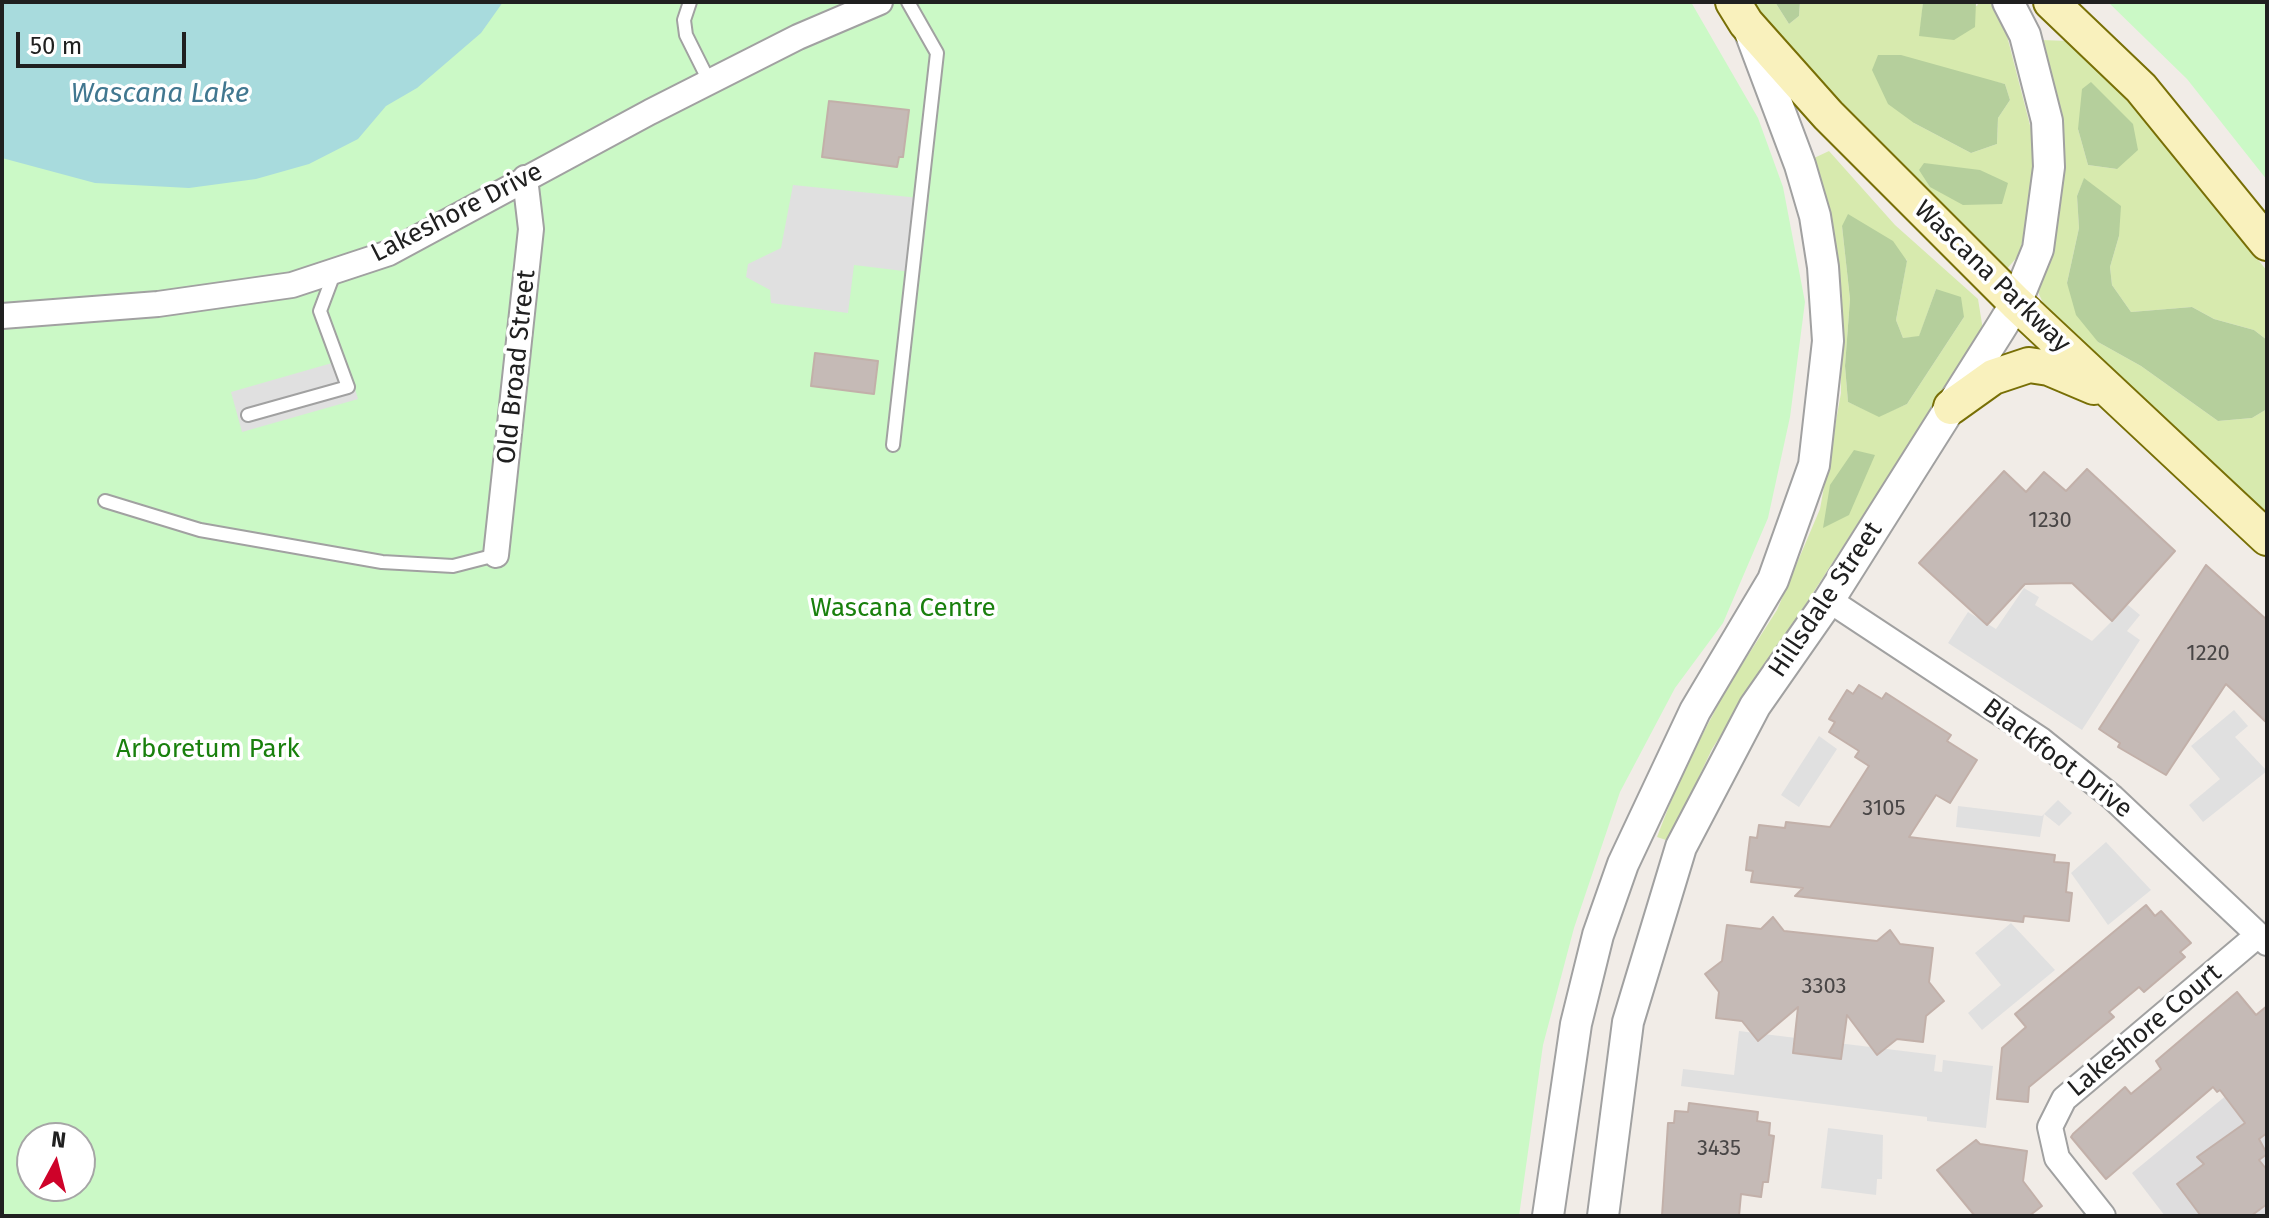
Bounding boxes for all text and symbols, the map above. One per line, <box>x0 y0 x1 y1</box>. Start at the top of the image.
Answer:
scale bar <box>20 16 190 66</box>
text: 50 m <box>30 32 82 60</box>
water label: Wascana Lake <box>71 77 249 111</box>
street label: Lakeshore Drive <box>366 156 548 270</box>
street label: Wascana Parkway <box>1907 194 2077 360</box>
street label: Old Broad Street <box>491 268 543 466</box>
house number: 1230 <box>2028 508 2072 534</box>
street label: Hillsdale Street <box>1762 516 1890 684</box>
park label: Wascana Centre <box>810 593 996 625</box>
house number: 1220 <box>2186 641 2230 667</box>
street label: Blackfoot Drive <box>1976 693 2138 825</box>
park label: Arboretum Park <box>116 734 300 766</box>
house number: 3105 <box>1862 796 1906 822</box>
street label: Lakeshore Court <box>2062 958 2228 1104</box>
house number: 3303 <box>1802 974 1846 1000</box>
north arrow <box>16 1122 96 1202</box>
text: N <box>50 1125 68 1154</box>
house number: 3435 <box>1697 1136 1741 1162</box>

